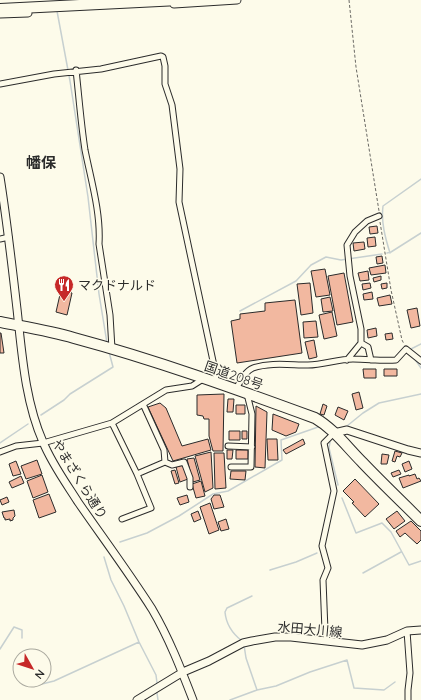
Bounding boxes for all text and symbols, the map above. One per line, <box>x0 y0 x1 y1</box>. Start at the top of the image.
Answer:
district label: 幡保 <box>26 153 57 172</box>
restaurant icon: マクドナルド <box>53 274 75 302</box>
place label: マクドナルド <box>78 277 156 293</box>
street label: 国道208号 <box>203 358 265 392</box>
street label: やまざくら通り <box>49 436 111 522</box>
street label: 水田大川線 <box>277 618 343 640</box>
north arrow <box>12 648 52 688</box>
text: N <box>32 667 48 682</box>

